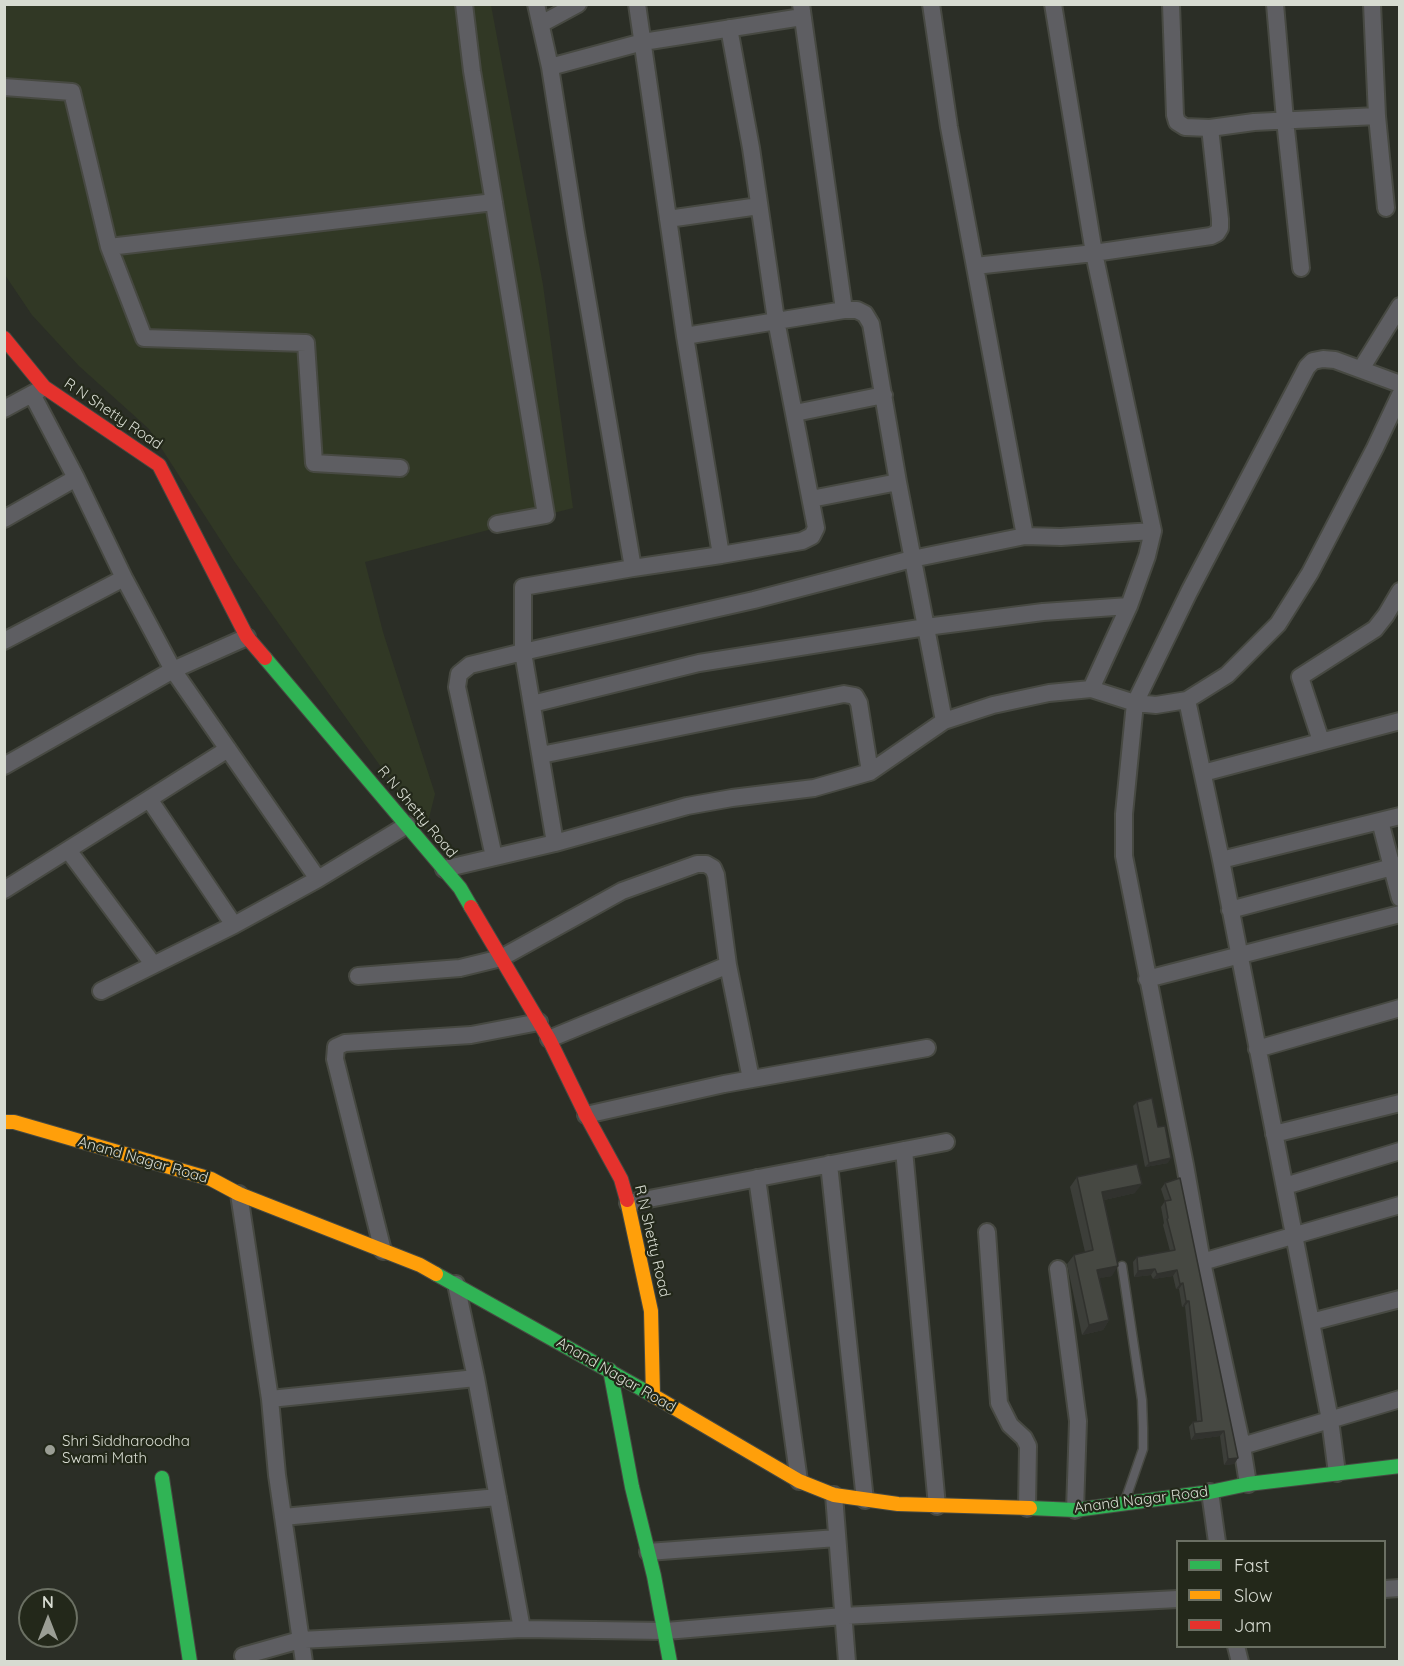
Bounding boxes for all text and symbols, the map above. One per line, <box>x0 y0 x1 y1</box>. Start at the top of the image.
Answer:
street label: R N Shetty Road <box>60 375 166 453</box>
street label: R N Shetty Road <box>373 762 461 862</box>
street label: Anand Nagar Road <box>76 1133 210 1187</box>
street label: R N Shetty Road <box>630 1183 674 1299</box>
street label: Anand Nagar Road <box>553 1334 679 1416</box>
place label: Shri Siddharoodha Swami Math <box>62 1432 190 1467</box>
marker: Shri Siddharoodha Swami Math <box>43 1443 57 1457</box>
street label: Anand Nagar Road <box>1073 1483 1209 1517</box>
legend <box>1176 1540 1386 1648</box>
text: Fast <box>1234 1554 1269 1577</box>
text: Slow <box>1234 1584 1272 1607</box>
north arrow <box>18 1588 78 1648</box>
text: N <box>42 1592 54 1612</box>
text: Jam <box>1234 1614 1272 1637</box>

